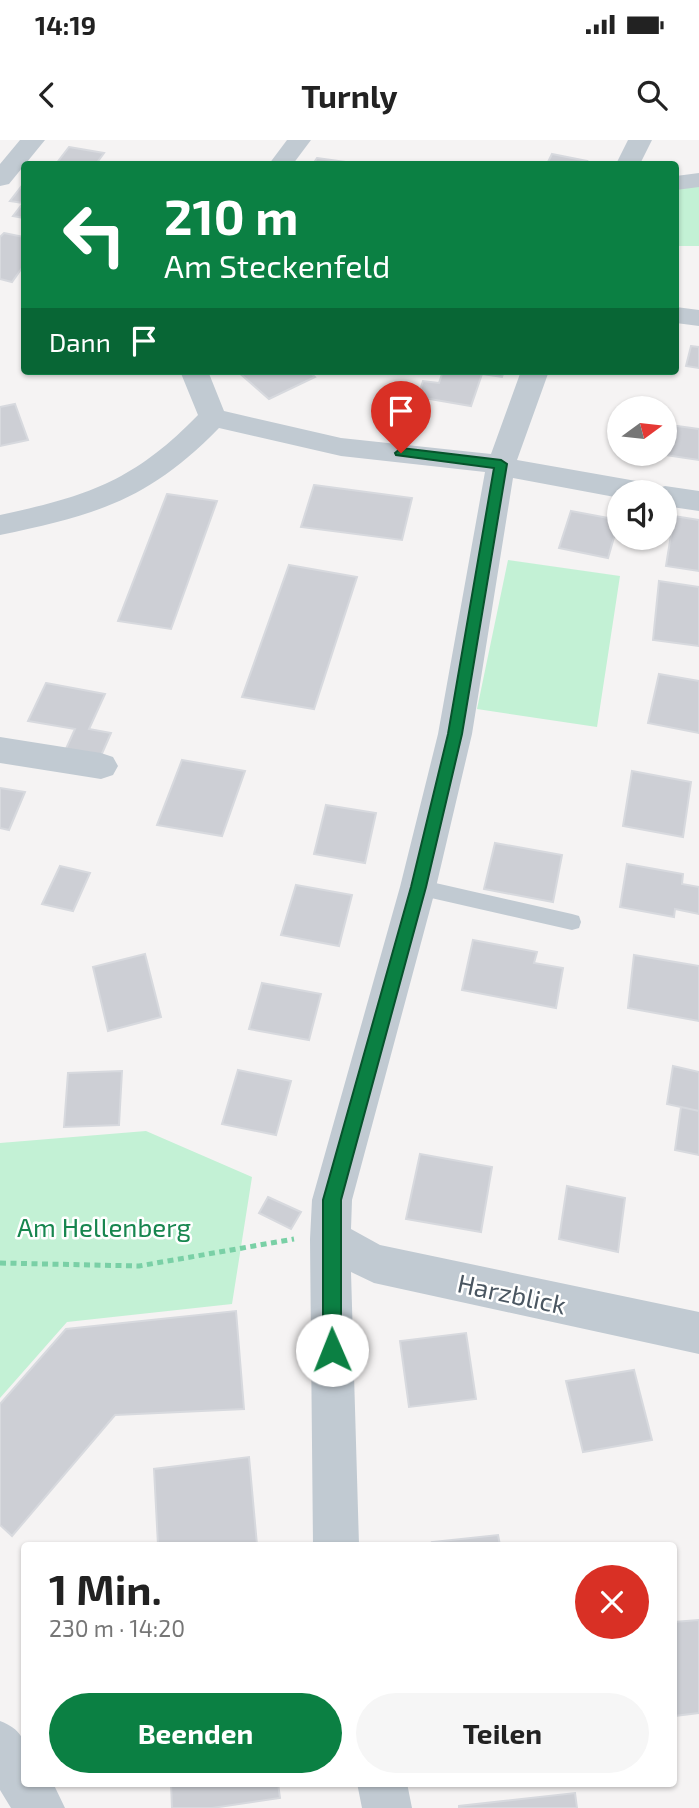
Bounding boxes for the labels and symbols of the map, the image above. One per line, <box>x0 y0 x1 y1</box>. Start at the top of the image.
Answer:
pin <box>371 381 431 453</box>
north arrow <box>607 396 677 466</box>
park label: Am Hellenberg <box>17 1211 191 1242</box>
street label: Harzblick <box>455 1266 569 1320</box>
position arrow <box>295 1313 369 1387</box>

